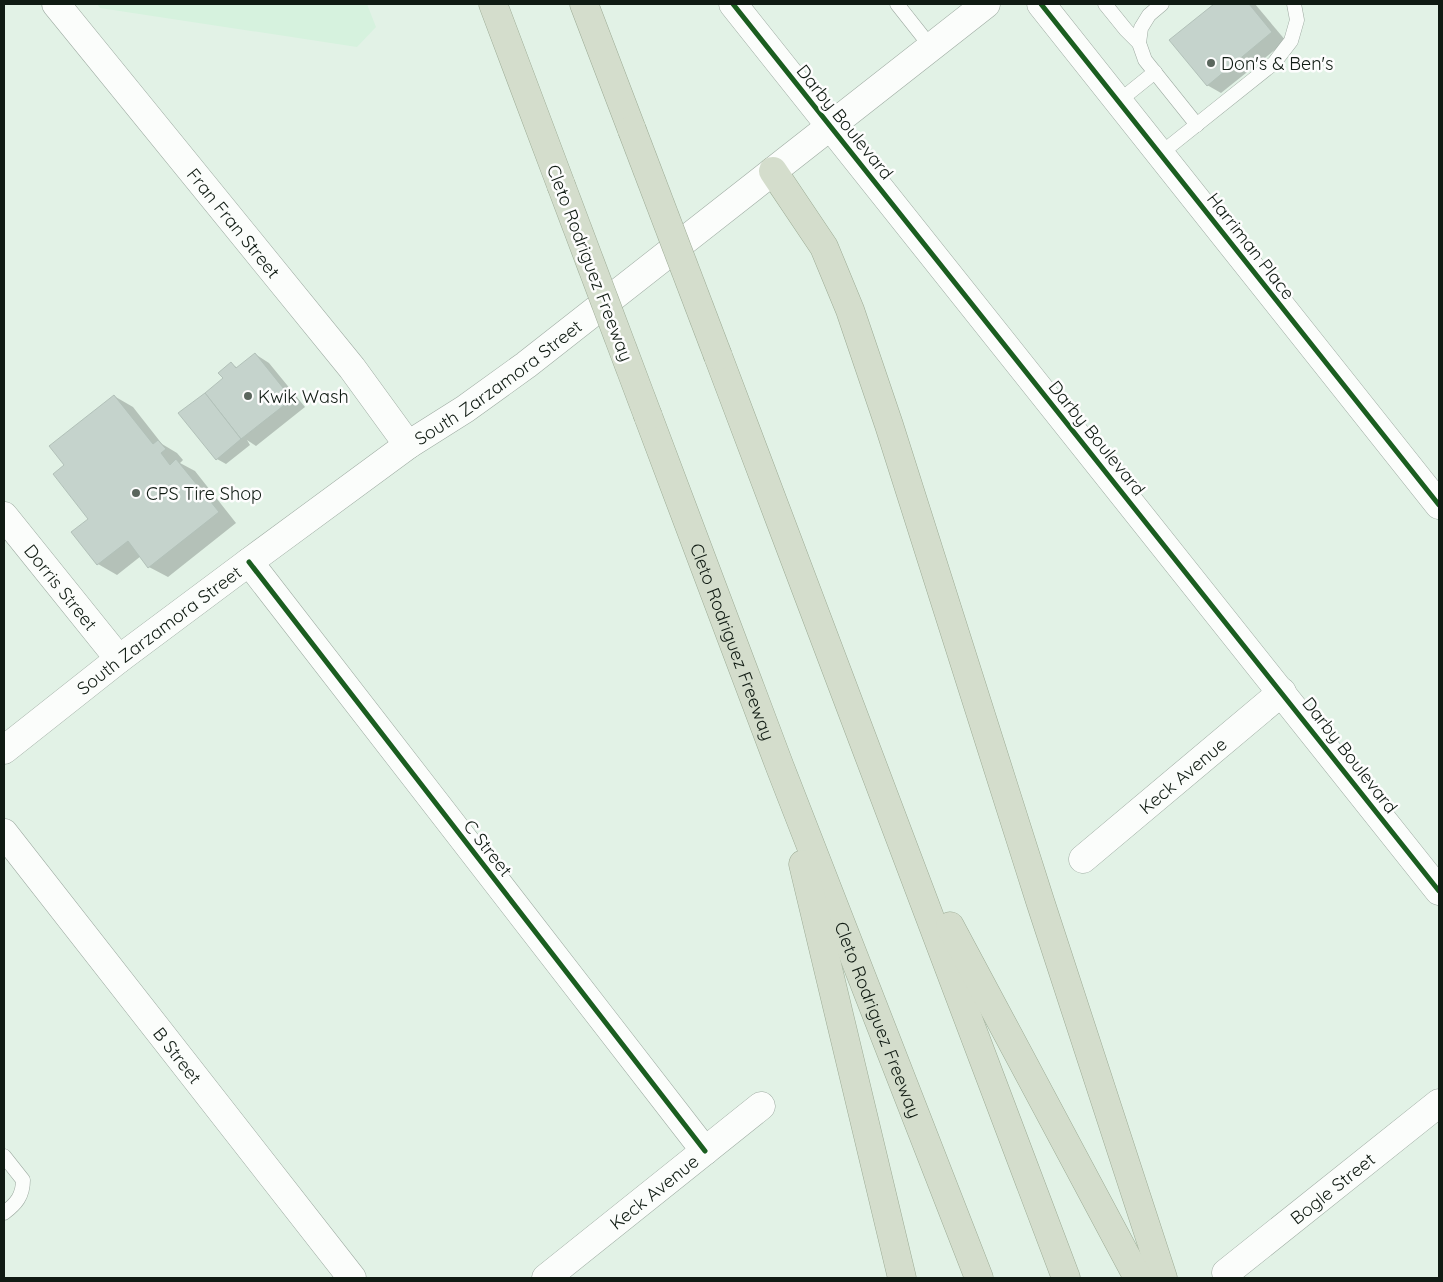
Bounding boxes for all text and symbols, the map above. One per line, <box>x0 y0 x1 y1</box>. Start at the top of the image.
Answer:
place label: Don's & Ben's <box>1221 52 1334 75</box>
marker: Don's & Ben's <box>1205 57 1217 69</box>
street label: Darby Boulevard <box>792 60 898 184</box>
street label: Cleto Rodriguez Freeway <box>542 161 638 365</box>
street label: Fran Fran Street <box>182 163 286 283</box>
street label: Harriman Place <box>1202 188 1300 304</box>
street label: South Zarzamora Street <box>410 314 586 450</box>
street label: Darby Boulevard <box>1044 376 1150 500</box>
place label: Kwik Wash <box>258 385 349 408</box>
marker: Kwik Wash <box>242 390 254 402</box>
place label: CPS Tire Shop <box>146 482 262 505</box>
marker: CPS Tire Shop <box>130 487 142 499</box>
street label: Dorris Street <box>19 539 103 635</box>
street label: Cleto Rodriguez Freeway <box>685 540 780 743</box>
street label: South Zarzamora Street <box>72 560 246 700</box>
street label: Darby Boulevard <box>1297 692 1403 818</box>
street label: Keck Avenue <box>1134 732 1231 819</box>
street label: C Street <box>459 815 517 881</box>
street label: Cleto Rodriguez Freeway <box>830 918 927 1121</box>
street label: B Street <box>148 1022 207 1088</box>
street label: Bogle Street <box>1285 1147 1379 1229</box>
street label: Keck Avenue <box>605 1149 703 1234</box>

